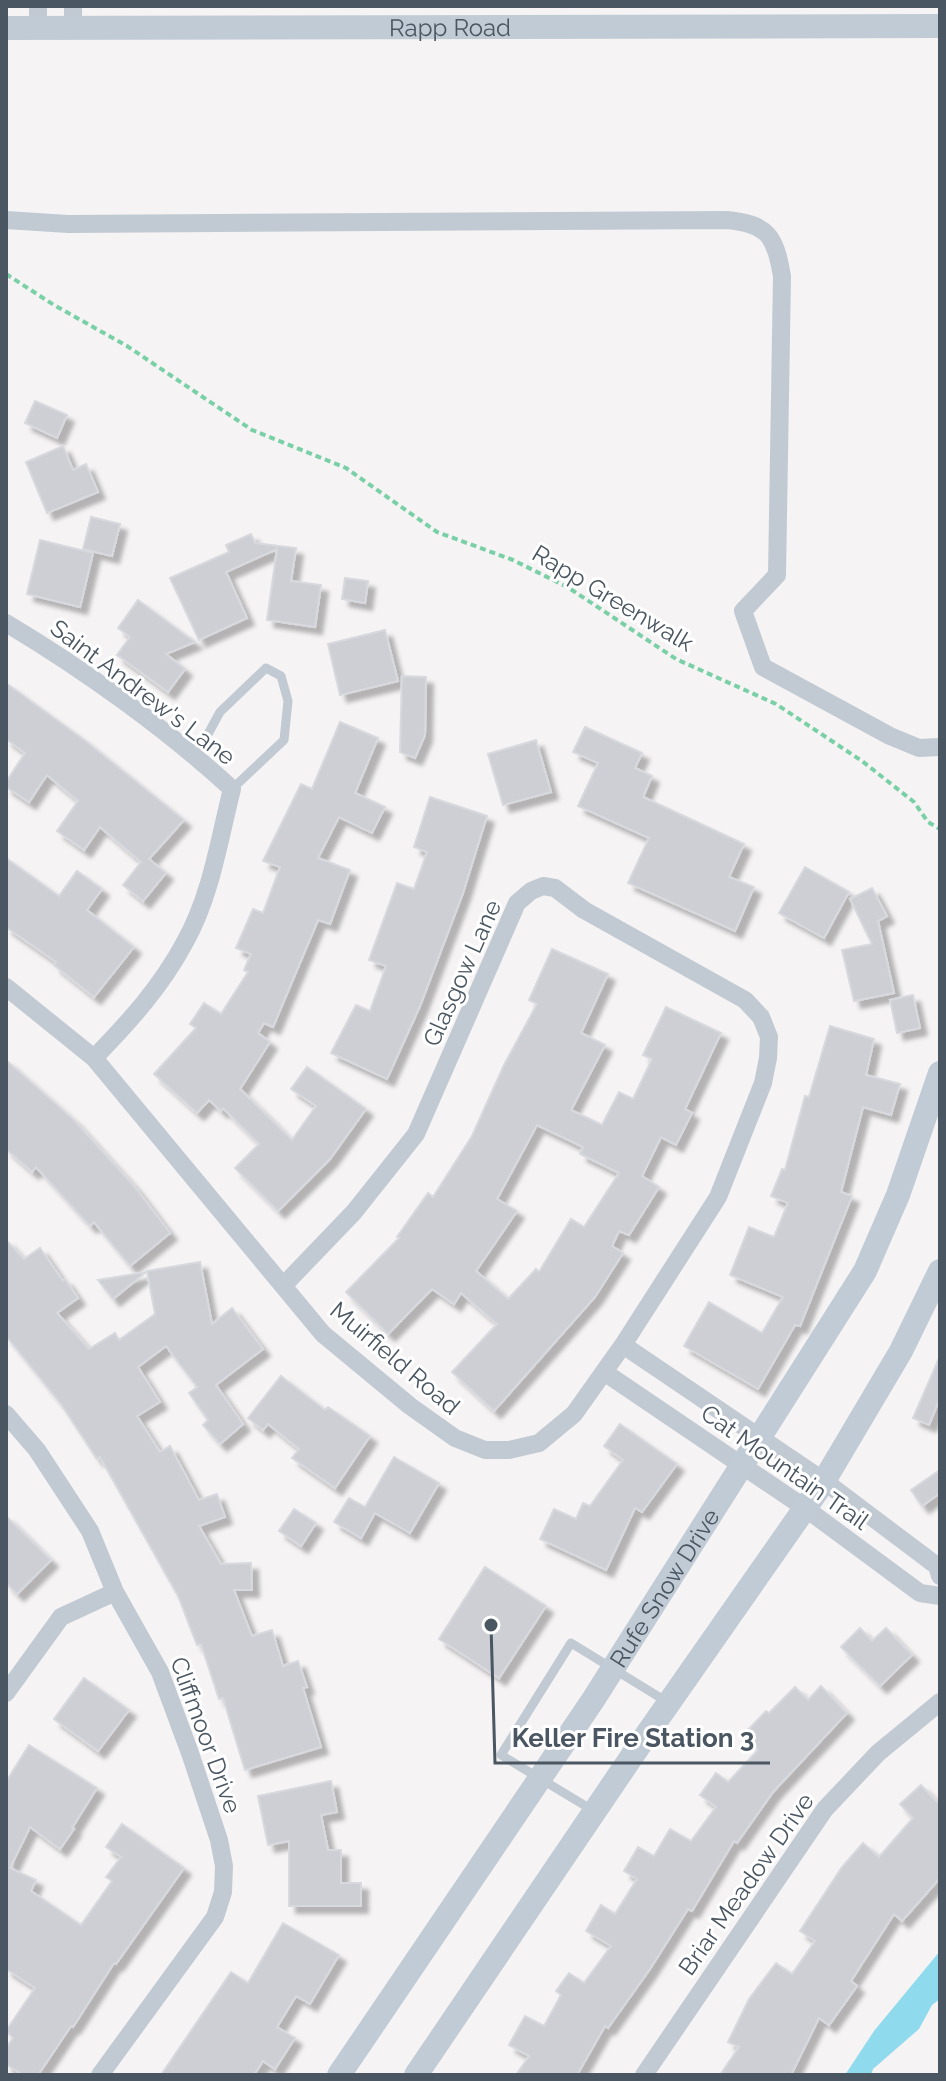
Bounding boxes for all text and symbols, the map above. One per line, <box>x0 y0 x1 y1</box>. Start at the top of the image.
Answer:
street label: Rapp Road <box>389 12 511 42</box>
street label: Rapp Greenwalk <box>527 538 699 658</box>
street label: Saint Andrew's Lane <box>45 613 241 771</box>
street label: Glasgow Lane <box>417 895 507 1051</box>
street label: Muirfield Road <box>324 1295 466 1421</box>
street label: Cat Mountain Trail <box>695 1398 875 1536</box>
street label: Rufe Snow Drive <box>603 1503 725 1672</box>
street label: Cliffmoor Drive <box>164 1653 248 1817</box>
callout: Keller Fire Station 3 <box>495 1713 770 1763</box>
text: Keller Fire Station 3 <box>512 1723 754 1753</box>
street label: Briar Meadow Drive <box>672 1787 820 1981</box>

